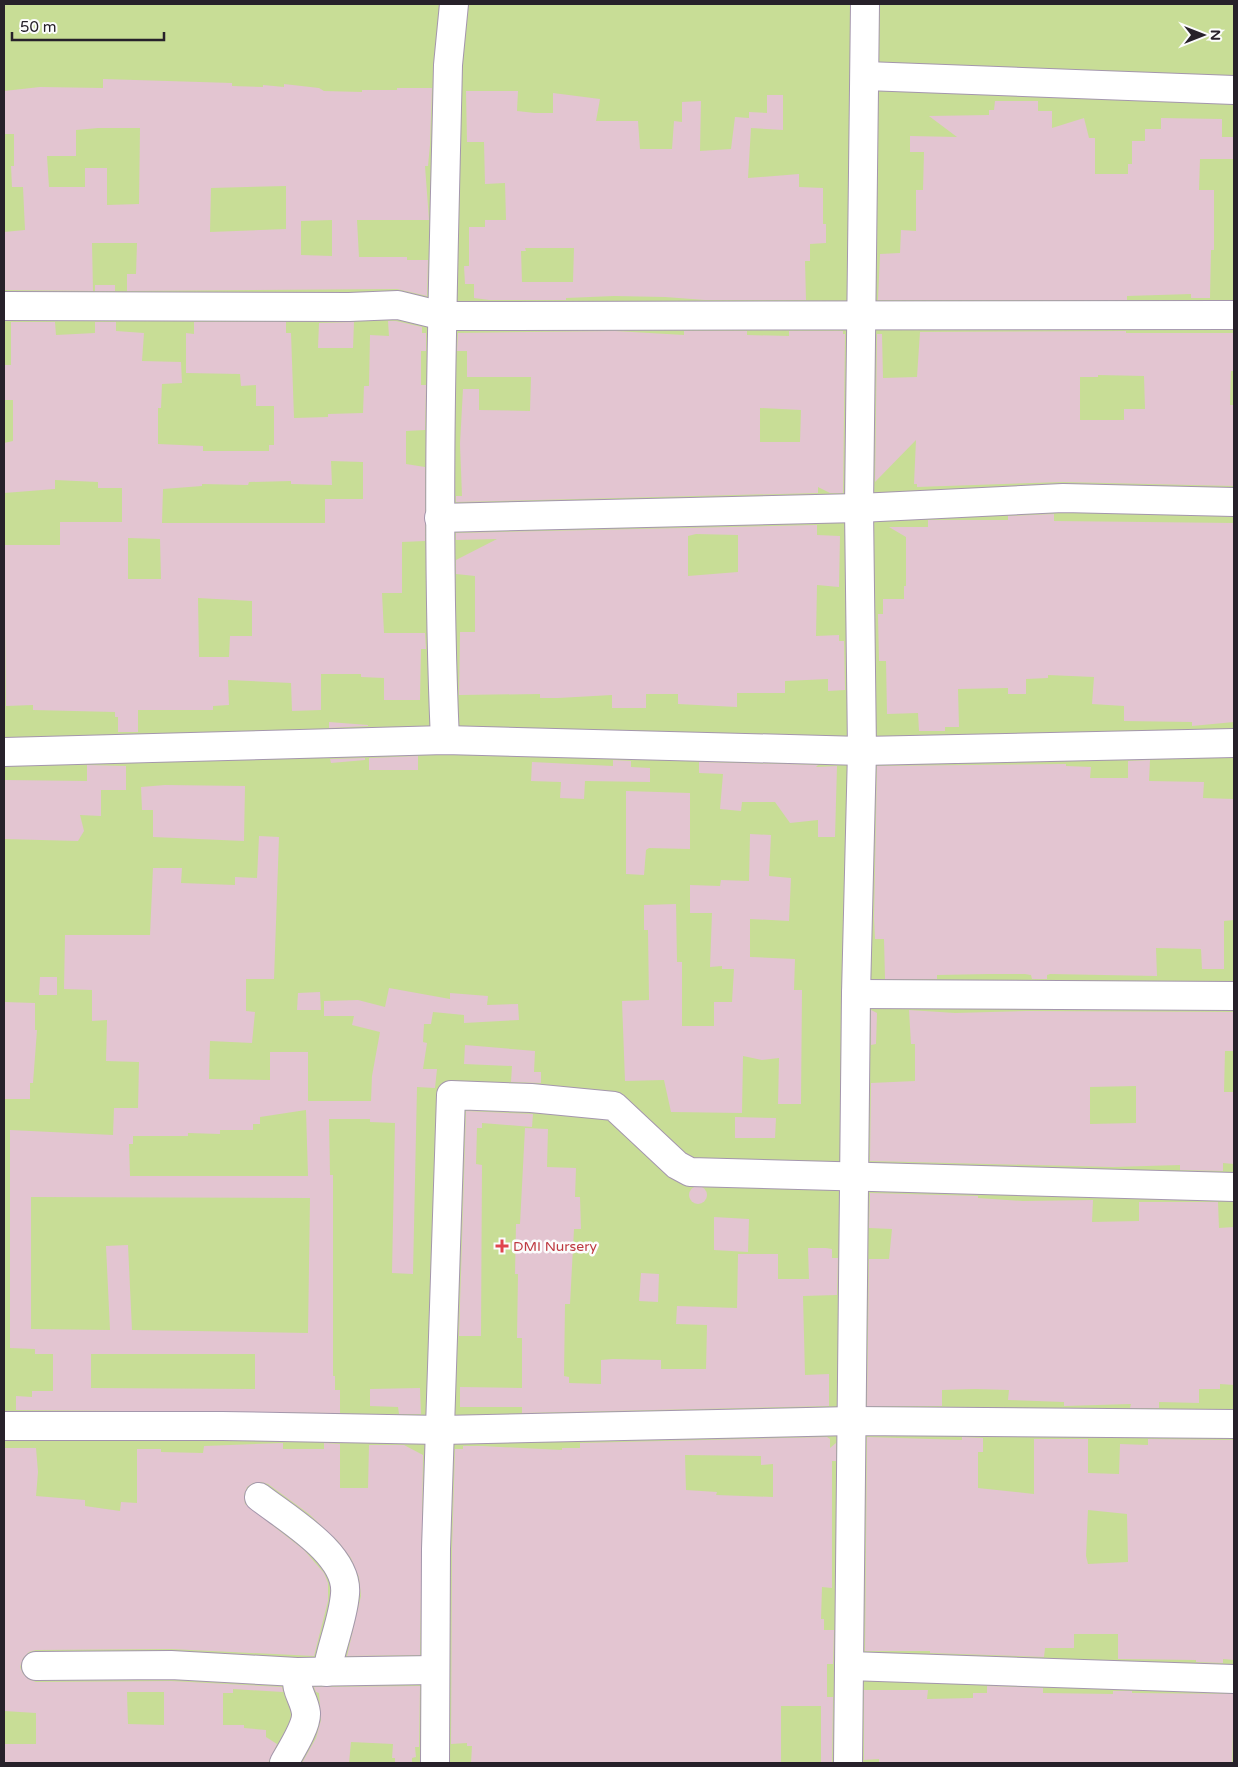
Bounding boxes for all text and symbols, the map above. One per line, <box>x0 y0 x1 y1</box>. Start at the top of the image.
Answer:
scale bar <box>12 10 165 42</box>
north arrow <box>1178 10 1228 60</box>
text: 50 m <box>20 18 57 36</box>
text: N <box>1207 29 1224 41</box>
place label: DMI Nursery <box>513 1238 598 1255</box>
marker: DMI Nursery <box>495 1239 509 1253</box>

